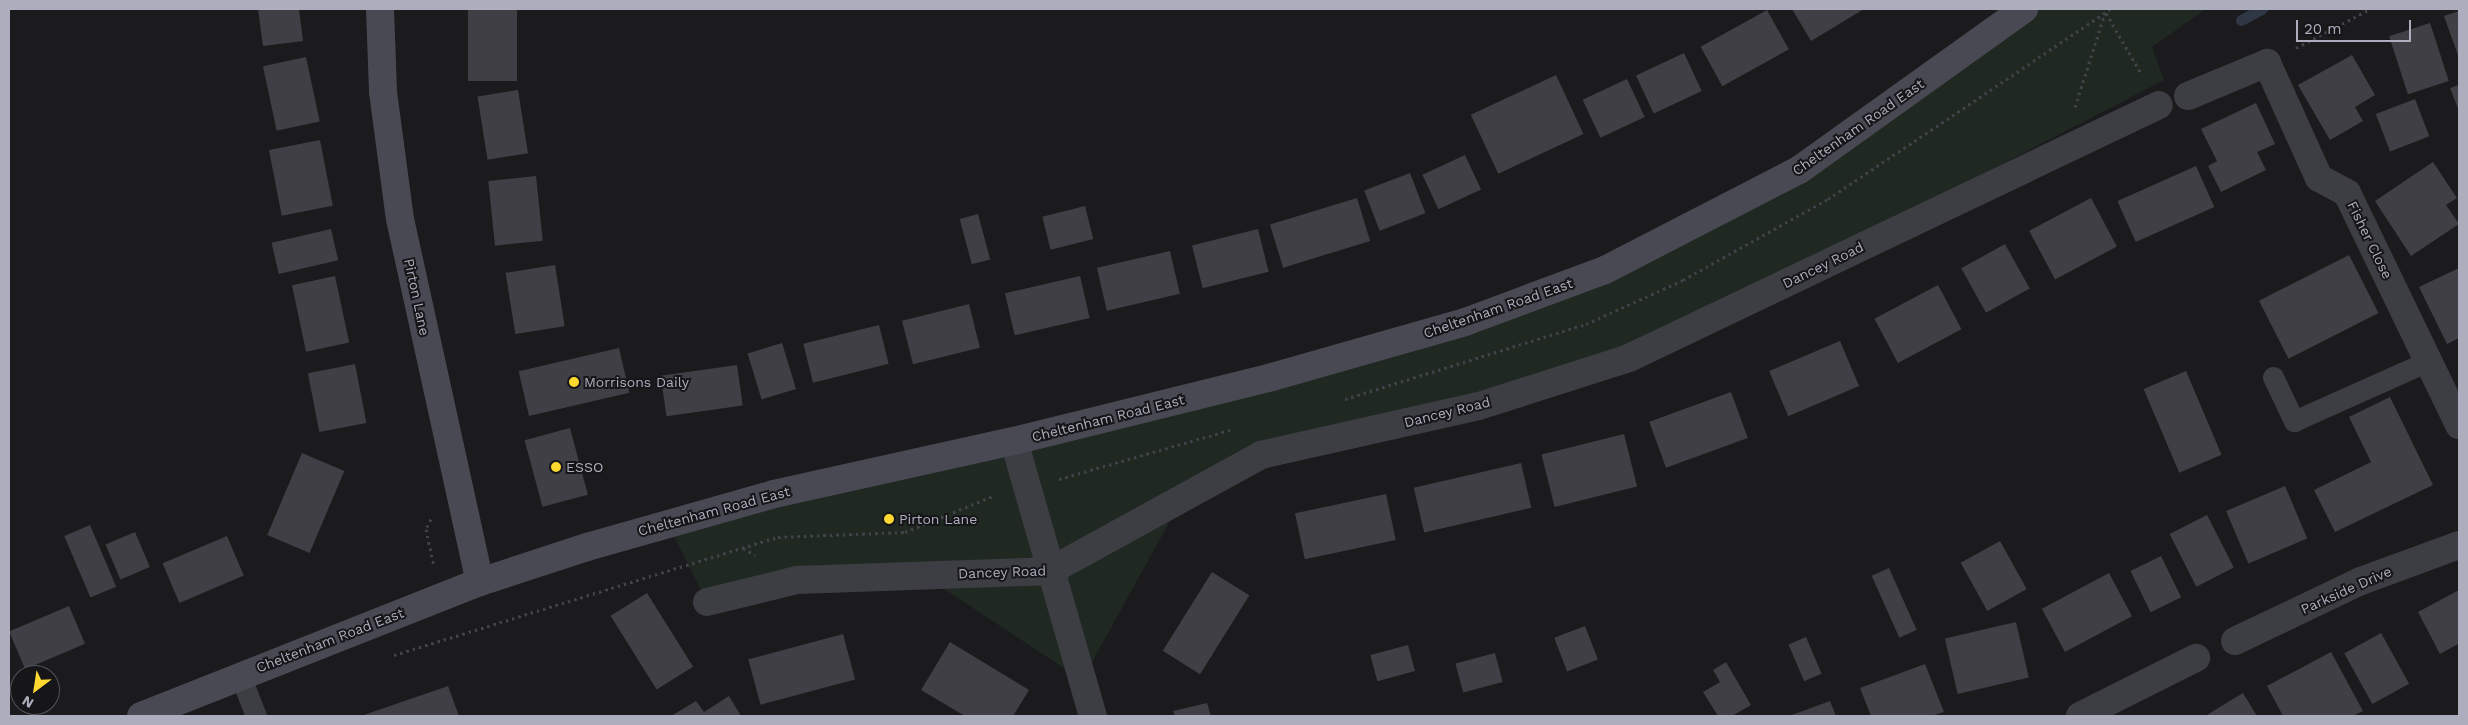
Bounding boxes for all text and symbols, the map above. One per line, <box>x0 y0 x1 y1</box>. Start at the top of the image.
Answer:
scale bar <box>2298 10 2413 42</box>
text: 20 m <box>2304 20 2342 38</box>
street label: Cheltenham Road East <box>1789 75 1927 179</box>
street label: Fisher Close <box>2344 198 2396 282</box>
street label: Dancey Road <box>1780 238 1866 292</box>
street label: Pirton Lane <box>401 257 433 337</box>
street label: Cheltenham Road East <box>1421 275 1575 341</box>
place label: Morrisons Daily <box>584 374 689 390</box>
marker: Morrisons Daily <box>568 376 580 388</box>
street label: Cheltenham Road East <box>1030 391 1186 445</box>
street label: Dancey Road <box>1402 393 1492 431</box>
place label: ESSO <box>566 459 603 475</box>
marker: ESSO <box>550 461 562 473</box>
street label: Cheltenham Road East <box>636 483 792 539</box>
place label: Pirton Lane <box>899 511 977 527</box>
marker: Pirton Lane <box>883 513 895 525</box>
street label: Dancey Road <box>958 562 1046 582</box>
street label: Parkside Drive <box>2298 562 2394 618</box>
street label: Cheltenham Road East <box>254 604 406 676</box>
north arrow <box>10 665 60 715</box>
text: N <box>19 692 36 712</box>

